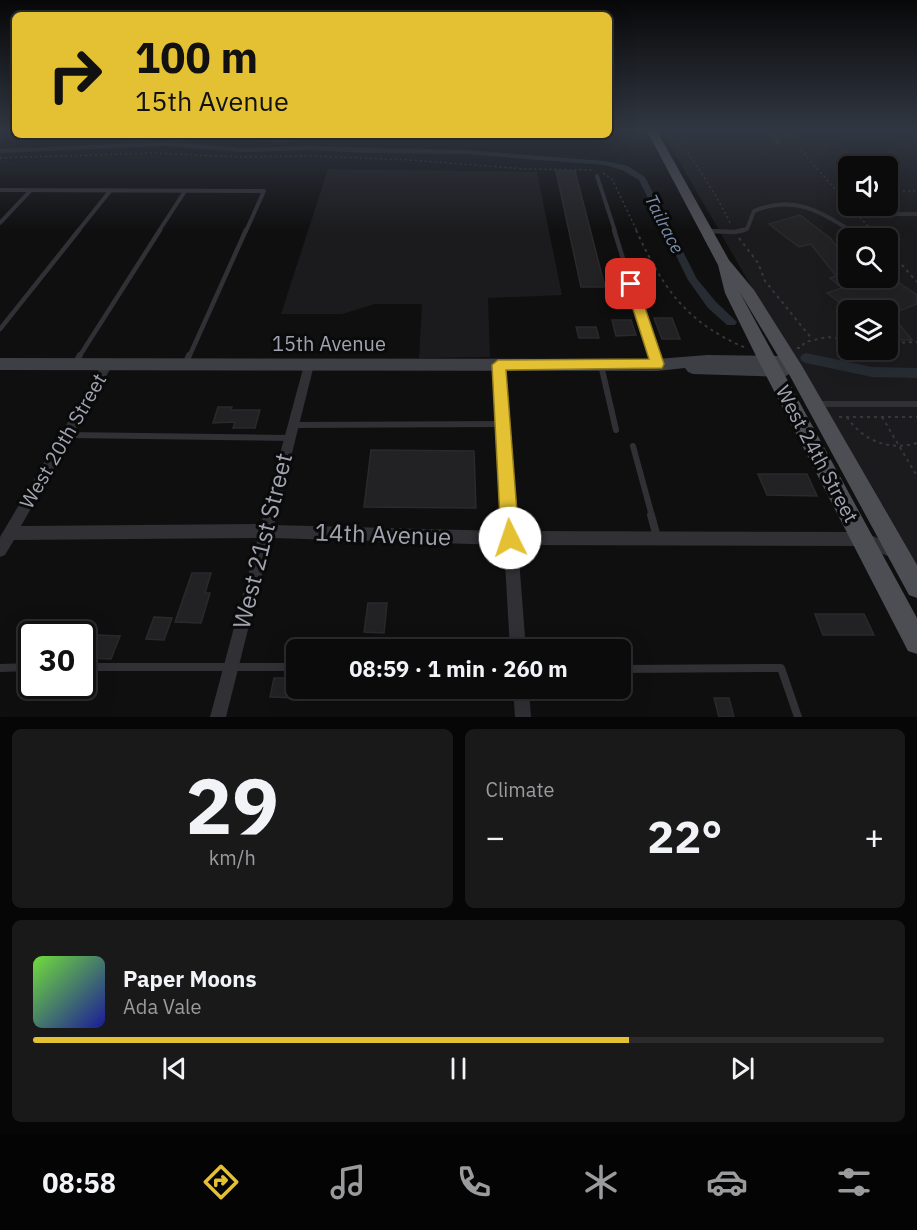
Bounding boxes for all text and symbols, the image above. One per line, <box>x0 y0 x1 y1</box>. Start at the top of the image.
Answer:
text: 100 m <box>135 30 258 85</box>
icon: right <box>36 36 114 114</box>
text: 15th Avenue <box>135 83 289 118</box>
map controls <box>838 156 898 360</box>
button: sound <box>838 156 898 216</box>
water label: Tailrace <box>640 190 689 257</box>
button: search <box>838 228 898 288</box>
pin <box>605 258 656 309</box>
icon: arrive <box>614 267 647 300</box>
button: layers <box>838 300 898 360</box>
street label: 15th Avenue <box>272 330 386 357</box>
street label: West 20th Street <box>13 368 112 513</box>
street label: West 24th Street <box>770 380 865 527</box>
street label: West 21st Street <box>225 450 299 632</box>
position arrow <box>478 506 542 570</box>
street label: 14th Avenue <box>314 516 452 552</box>
speed limit sign: 30 <box>18 621 96 699</box>
text: 08:59 · 1 min · 260 m <box>349 654 568 683</box>
text: 29 <box>185 754 279 855</box>
text: Climate <box>486 776 554 803</box>
text: 22° <box>647 807 722 865</box>
text: − <box>486 815 505 858</box>
text: + <box>864 815 884 858</box>
text: km/h <box>209 844 256 871</box>
text: Paper Moons <box>123 964 256 993</box>
text: Ada Vale <box>123 993 202 1020</box>
icon: previous <box>158 1052 191 1085</box>
icon: pause <box>442 1052 475 1085</box>
icon: next <box>726 1052 759 1085</box>
icon: directions <box>200 1161 242 1203</box>
icon: music <box>327 1161 369 1203</box>
icon: phone <box>453 1161 495 1203</box>
icon: climate <box>580 1161 622 1203</box>
icon: car <box>706 1161 748 1203</box>
icon: filters <box>833 1161 875 1203</box>
text: 08:58 <box>42 1165 116 1200</box>

